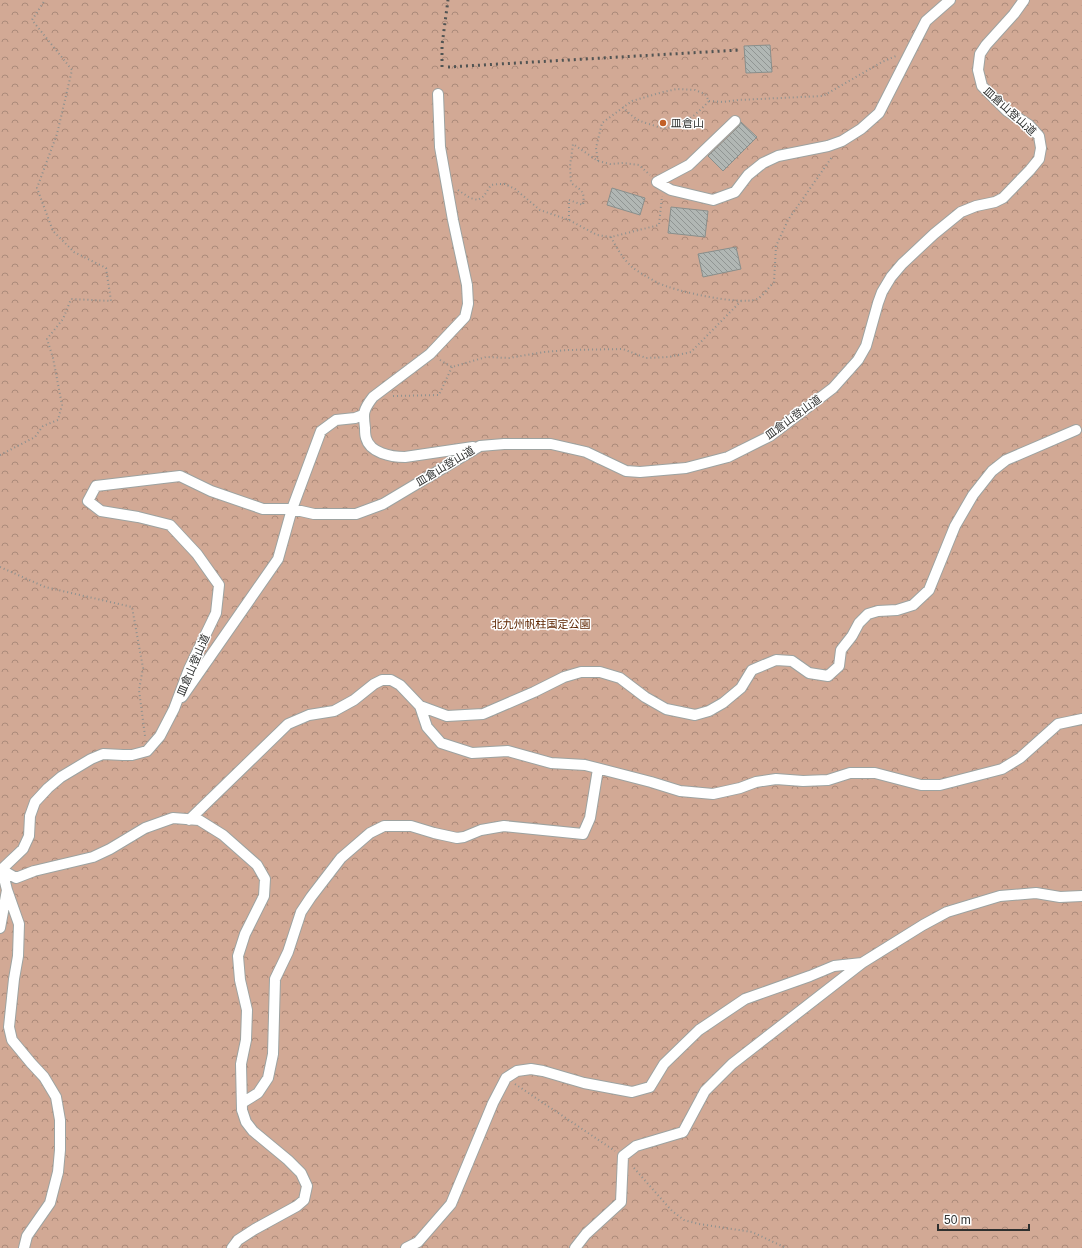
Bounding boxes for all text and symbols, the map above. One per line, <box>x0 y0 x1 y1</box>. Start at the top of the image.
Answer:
street label: 皿倉山登山道 <box>981 84 1039 138</box>
place label: 皿倉山 <box>671 117 704 129</box>
marker: 皿倉山 <box>658 118 668 128</box>
street label: 皿倉山登山道 <box>763 393 823 441</box>
street label: 皿倉山登山道 <box>414 444 476 488</box>
park label: 北九州帆柱国定公園 <box>492 618 591 630</box>
street label: 皿倉山登山道 <box>175 632 211 698</box>
scale bar <box>938 1206 1029 1232</box>
text: 50 m <box>944 1213 971 1227</box>

